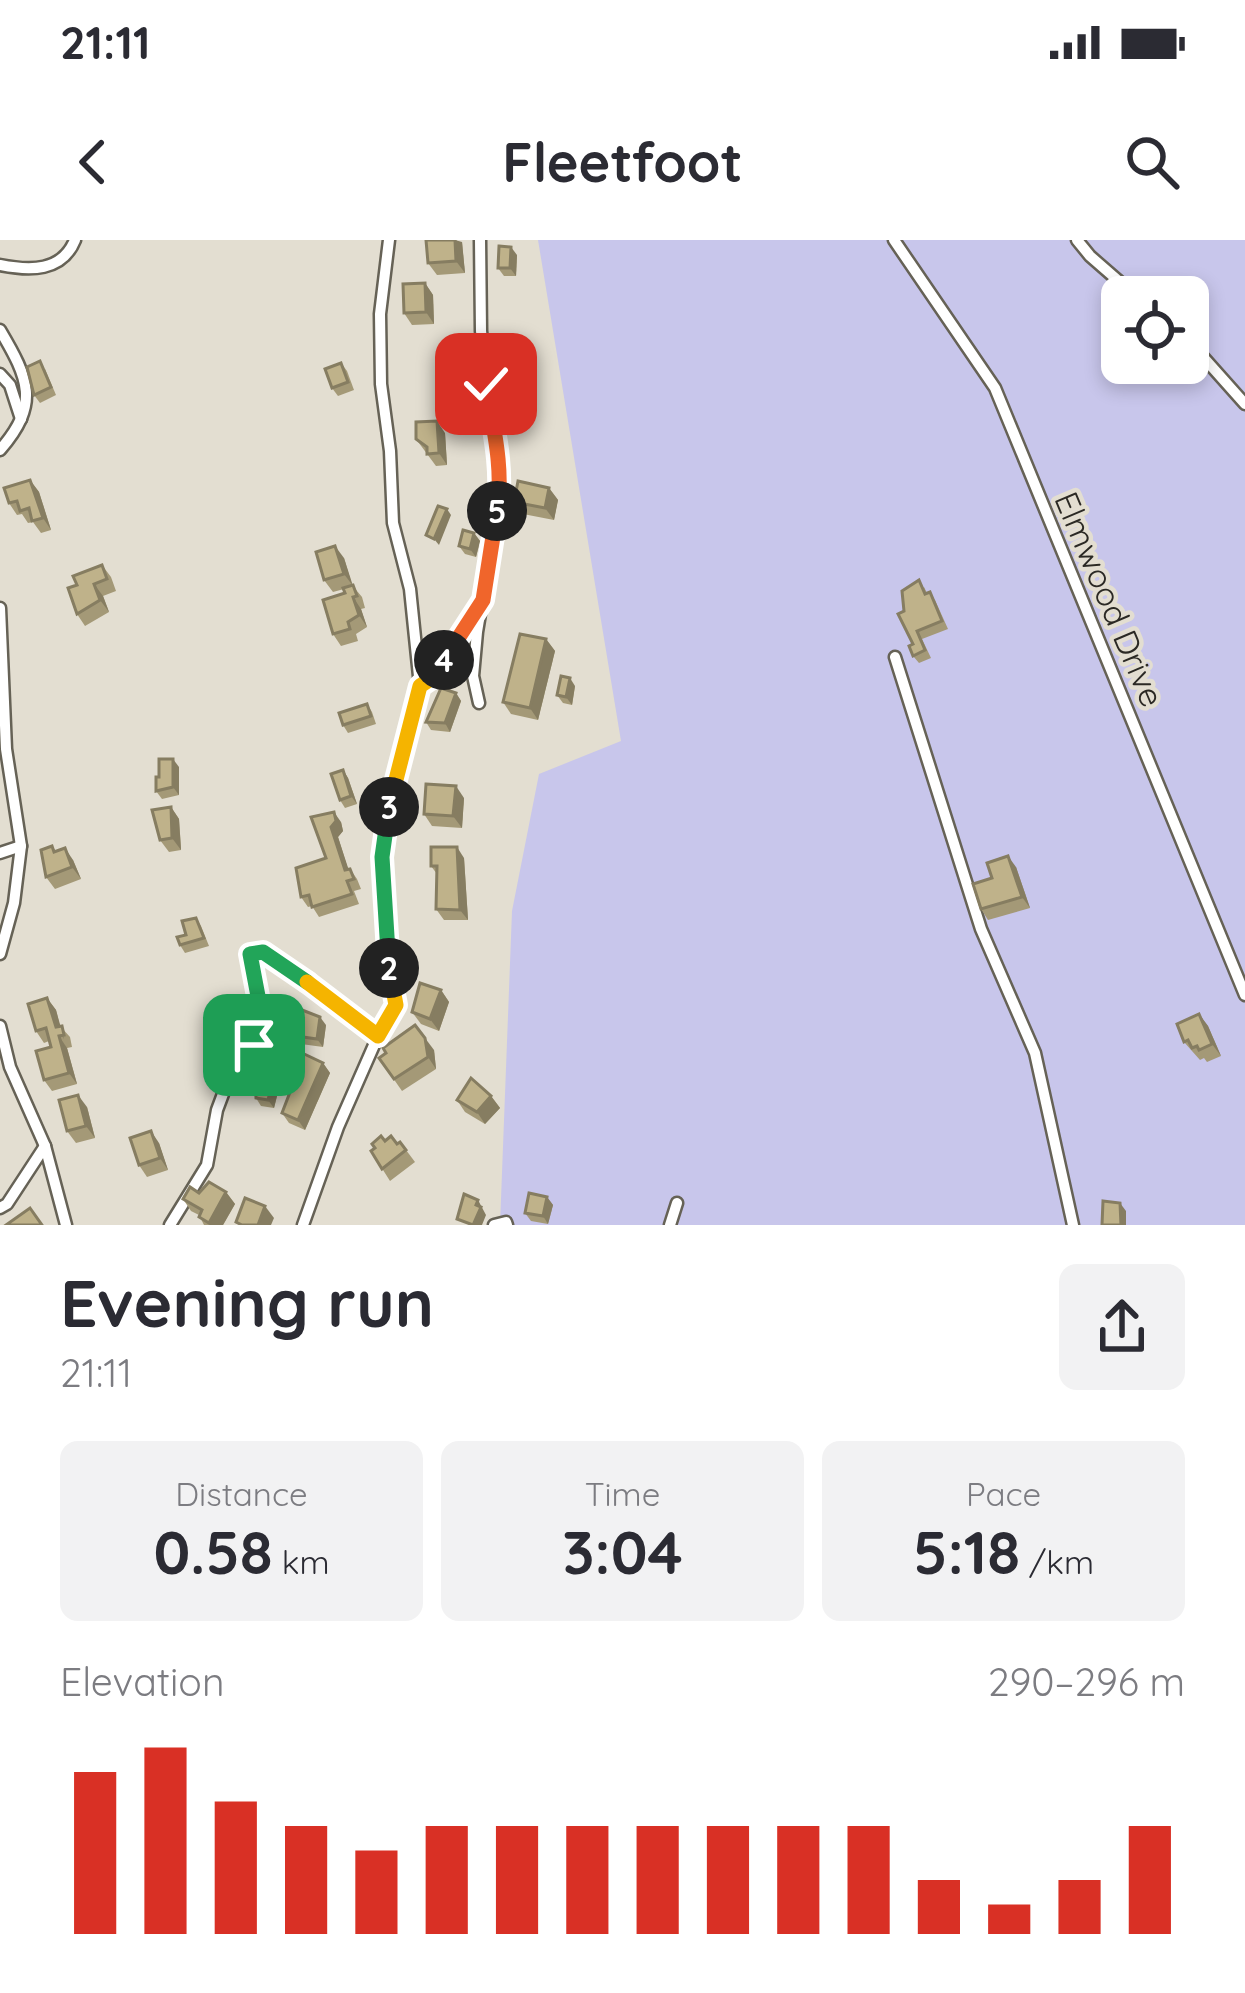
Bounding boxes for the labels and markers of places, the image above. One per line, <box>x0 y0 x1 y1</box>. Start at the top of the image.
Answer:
pin <box>435 333 537 435</box>
pin: 5 <box>467 481 527 541</box>
pin: 4 <box>414 630 474 690</box>
pin: 3 <box>359 777 419 837</box>
pin: 2 <box>359 938 419 998</box>
pin <box>203 994 305 1096</box>

